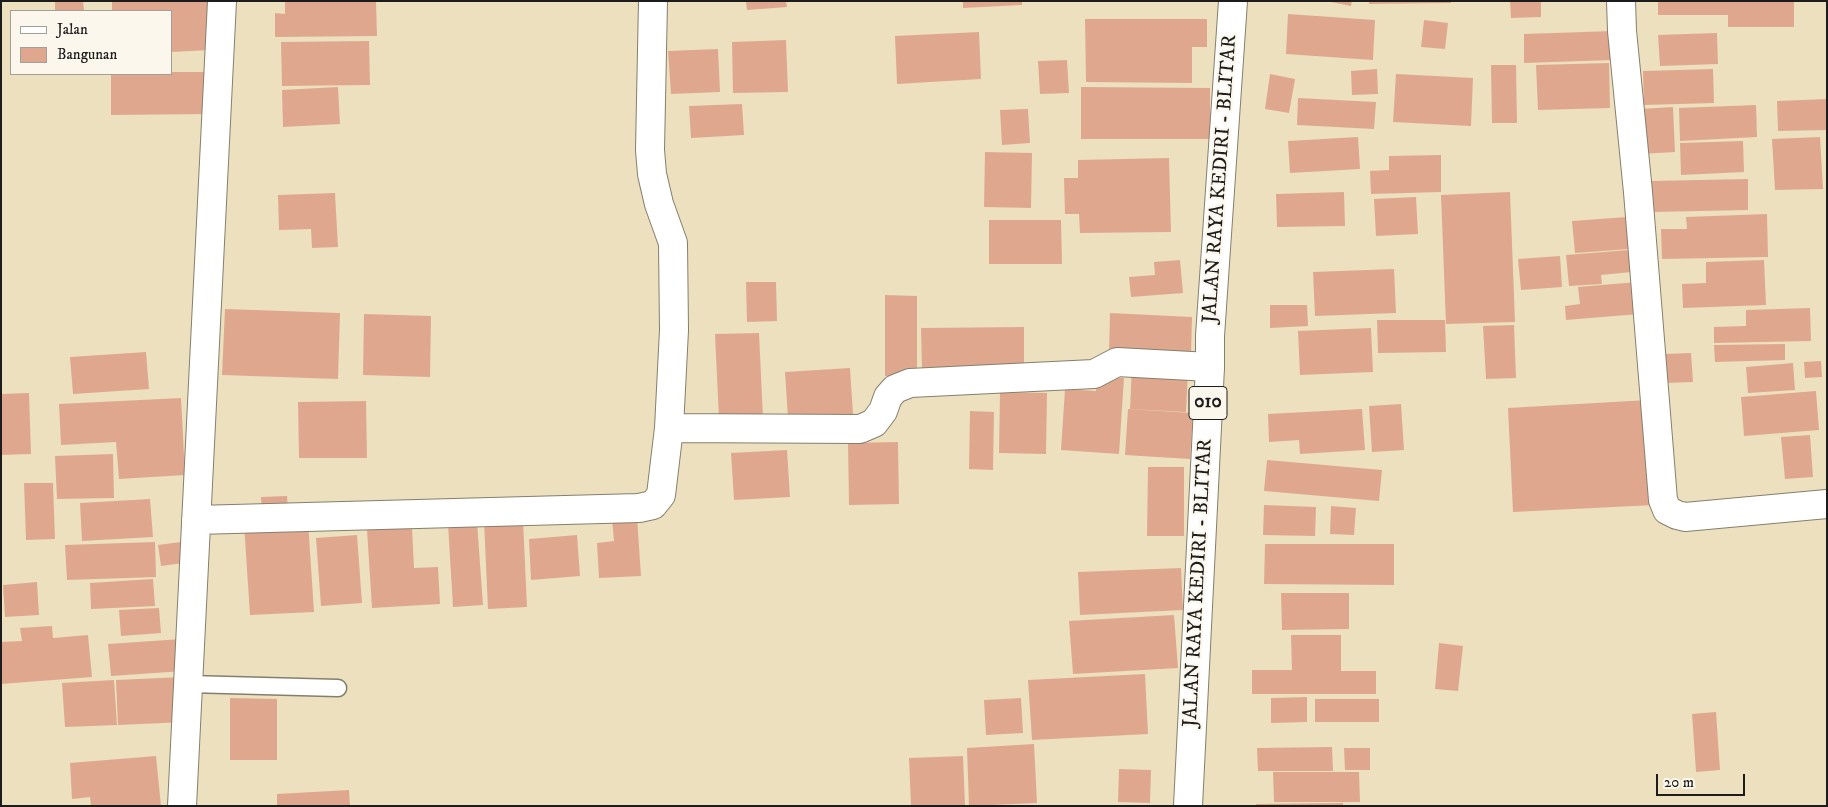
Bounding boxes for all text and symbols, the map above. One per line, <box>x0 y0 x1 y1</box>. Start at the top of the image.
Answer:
legend <box>10 10 172 75</box>
text: Jalan <box>57 20 88 39</box>
street label: JALAN RAYA KEDIRI - BLITAR <box>1199 34 1243 324</box>
text: Bangunan <box>57 45 117 64</box>
road number: 010 <box>1189 386 1227 419</box>
street label: JALAN RAYA KEDIRI - BLITAR <box>1179 438 1219 728</box>
scale bar <box>1658 764 1747 796</box>
text: 20 m <box>1664 773 1694 792</box>

